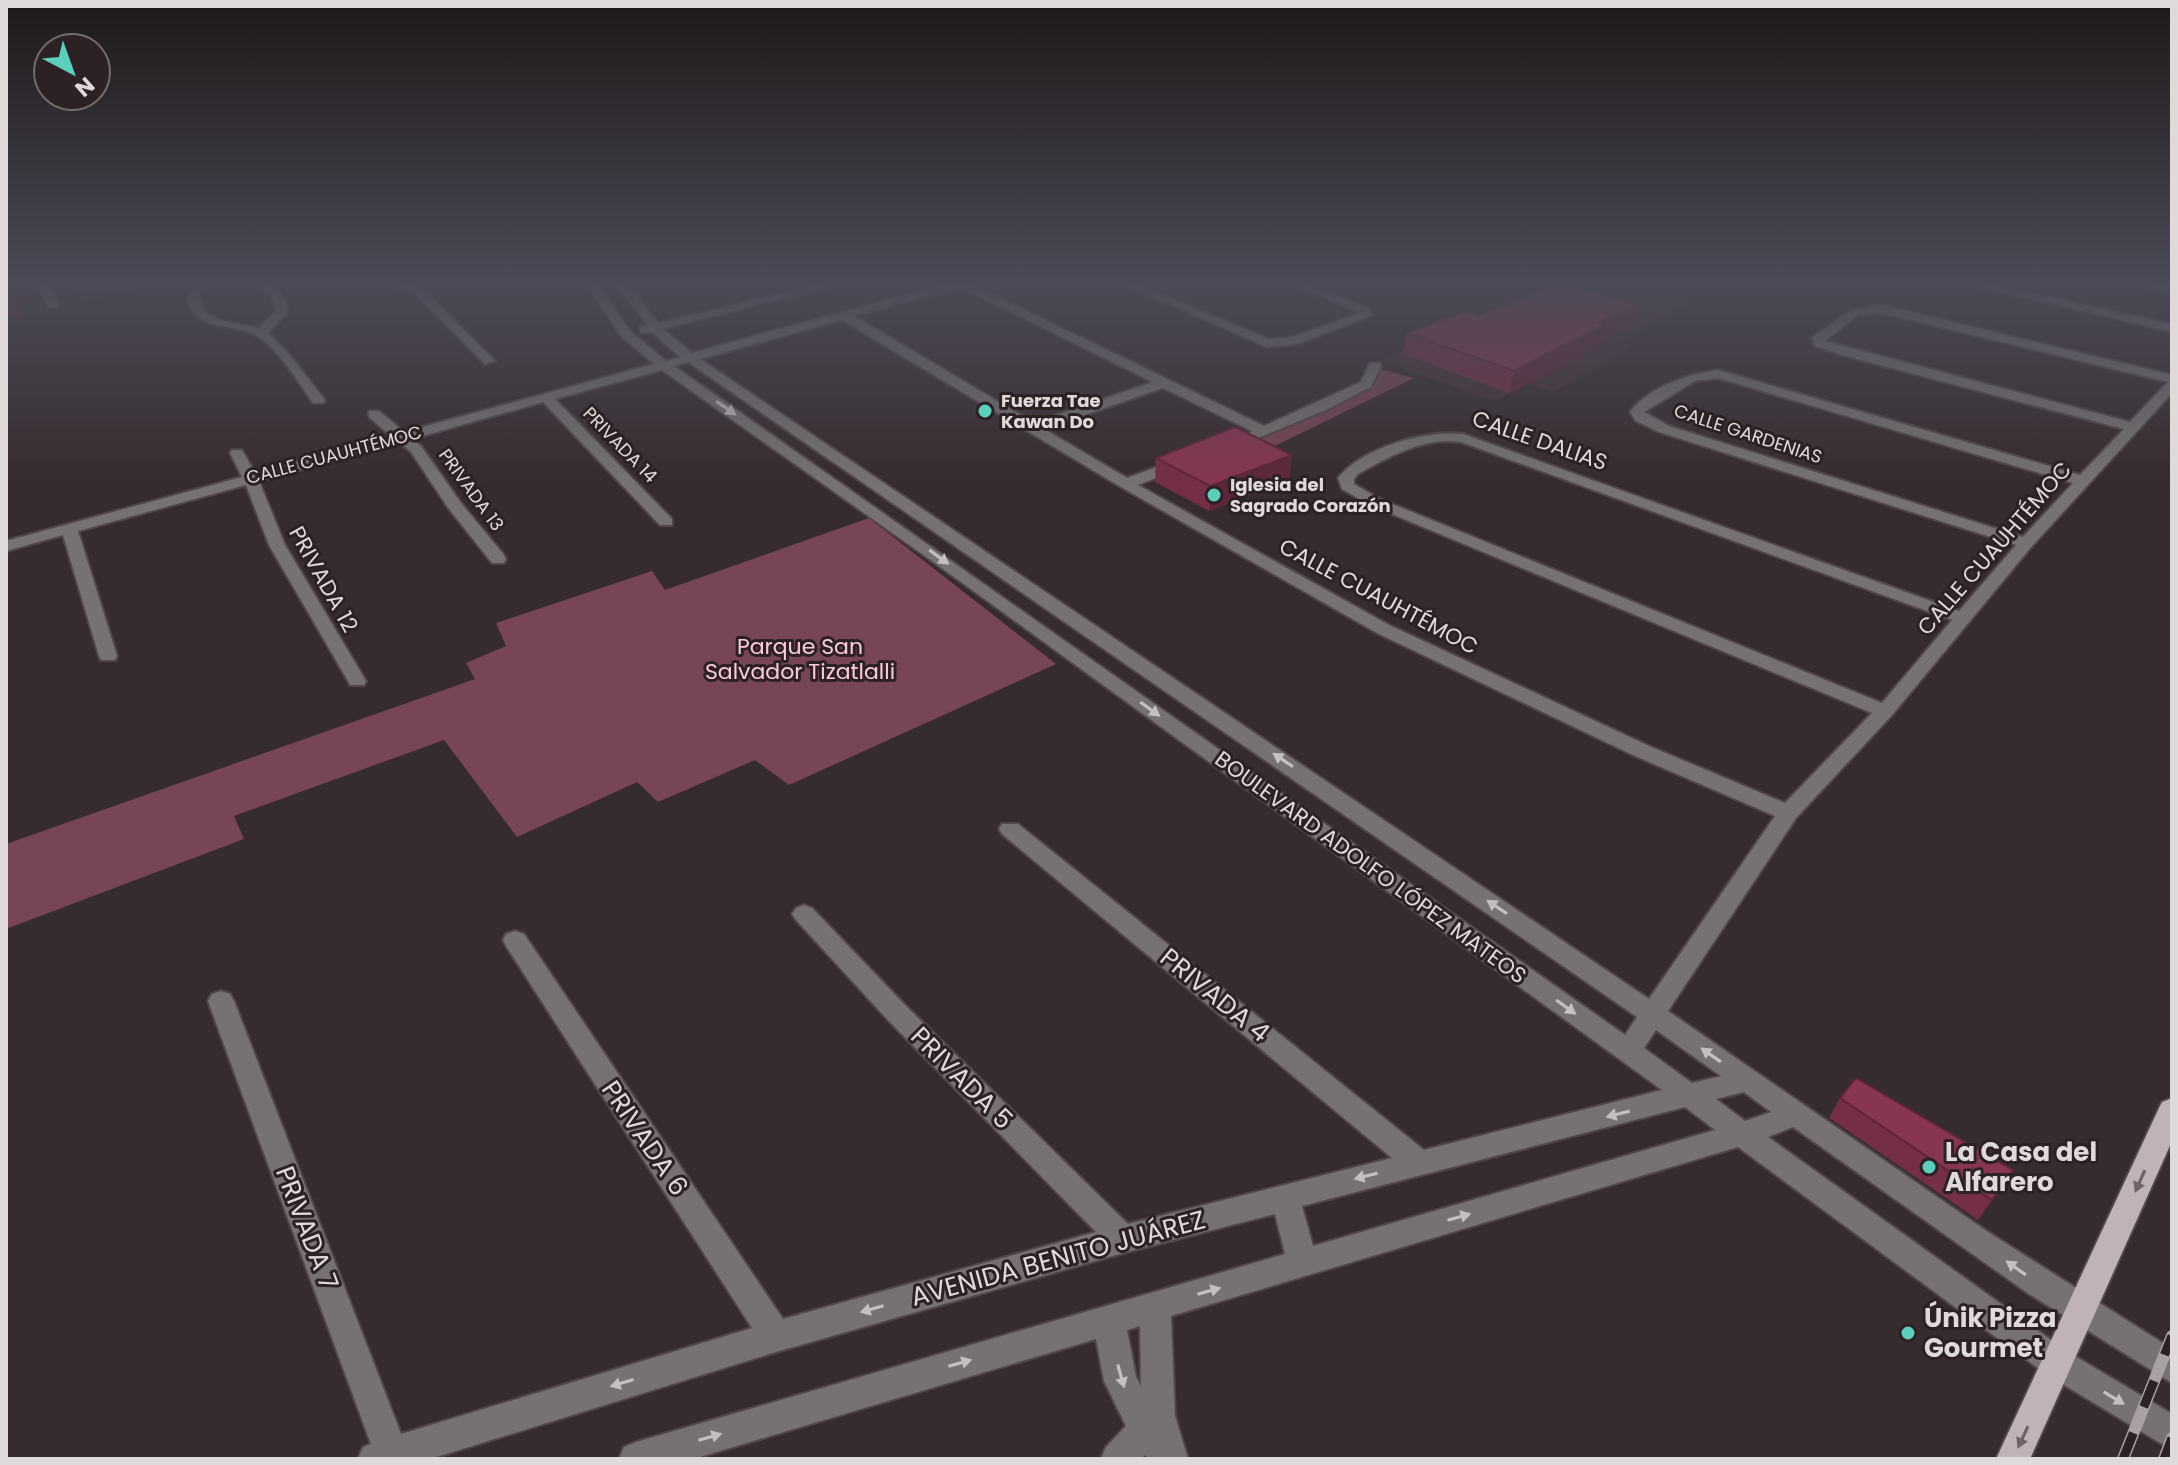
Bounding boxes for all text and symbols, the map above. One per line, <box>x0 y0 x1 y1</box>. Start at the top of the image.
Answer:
north arrow <box>32 32 112 112</box>
text: N <box>68 70 101 104</box>
place label: Fuerza Tae Kawan Do <box>1001 388 1101 434</box>
street label: CALLE GARDENIAS <box>1671 398 1825 469</box>
one-way arrow <box>715 400 736 415</box>
street label: PRIVADA 14 <box>578 401 663 488</box>
marker: Fuerza Tae Kawan Do <box>976 402 994 420</box>
street label: CALLE DALIAS <box>1468 403 1612 478</box>
street label: CALLE CUAUHTÉMOC <box>243 419 424 490</box>
street label: PRIVADA 13 <box>433 443 510 536</box>
street label: CALLE CUAUHTÉMOC <box>1910 455 2079 642</box>
place label: Iglesia del Sagrado Corazón <box>1230 472 1391 518</box>
marker: Iglesia del Sagrado Corazón <box>1205 486 1223 504</box>
street label: PRIVADA 12 <box>282 520 366 638</box>
street label: CALLE CUAUHTÉMOC <box>1274 531 1484 662</box>
one-way arrow <box>928 549 949 564</box>
park label: Parque San Salvador Tizatlalli <box>705 631 895 687</box>
one-way arrow <box>1139 701 1160 716</box>
street label: BOULEVARD ADOLFO LÓPEZ MATEOS <box>1209 744 1533 991</box>
one-way arrow <box>1272 753 1293 768</box>
one-way arrow <box>1487 900 1508 915</box>
street label: PRIVADA 4 <box>1153 940 1277 1050</box>
one-way arrow <box>1556 998 1577 1014</box>
street label: PRIVADA 5 <box>903 1019 1021 1137</box>
one-way arrow <box>1701 1048 1722 1063</box>
street label: PRIVADA 6 <box>593 1073 697 1203</box>
one-way arrow <box>1606 1108 1631 1120</box>
place label: La Casa del Alfarero <box>1945 1134 2097 1200</box>
marker: La Casa del Alfarero <box>1920 1158 1938 1176</box>
street label: PRIVADA 7 <box>267 1161 347 1295</box>
one-way arrow <box>2133 1169 2147 1192</box>
one-way arrow <box>1353 1171 1378 1183</box>
street label: AVENIDA BENITO JUÁREZ <box>907 1201 1209 1315</box>
one-way arrow <box>1447 1210 1471 1223</box>
one-way arrow <box>2006 1261 2027 1276</box>
one-way arrow <box>1197 1284 1222 1296</box>
place label: Únik Pizza Gourmet <box>1924 1300 2056 1366</box>
one-way arrow <box>859 1303 883 1316</box>
marker: Únik Pizza Gourmet <box>1899 1324 1917 1342</box>
one-way arrow <box>947 1357 972 1369</box>
one-way arrow <box>1115 1364 1128 1388</box>
one-way arrow <box>610 1377 634 1390</box>
one-way arrow <box>2103 1391 2125 1405</box>
one-way arrow <box>2016 1425 2030 1448</box>
one-way arrow <box>699 1430 723 1443</box>

